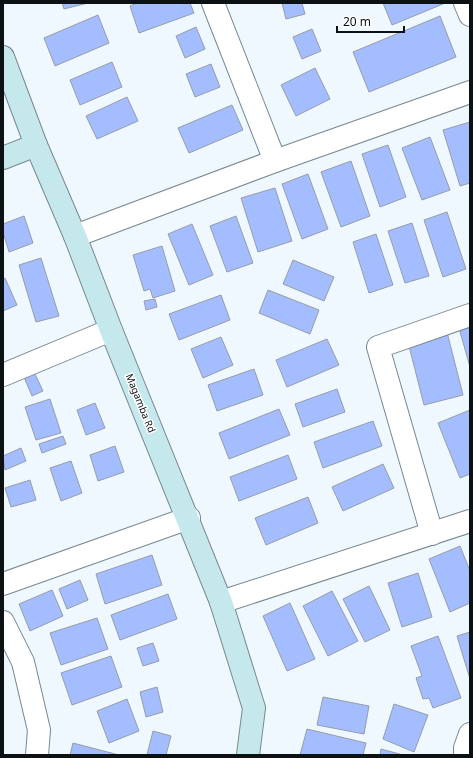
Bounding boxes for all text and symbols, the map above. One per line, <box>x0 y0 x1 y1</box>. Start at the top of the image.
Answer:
scale bar <box>337 8 404 34</box>
text: 20 m <box>343 13 371 30</box>
street label: Magamba Rd <box>123 371 159 435</box>

